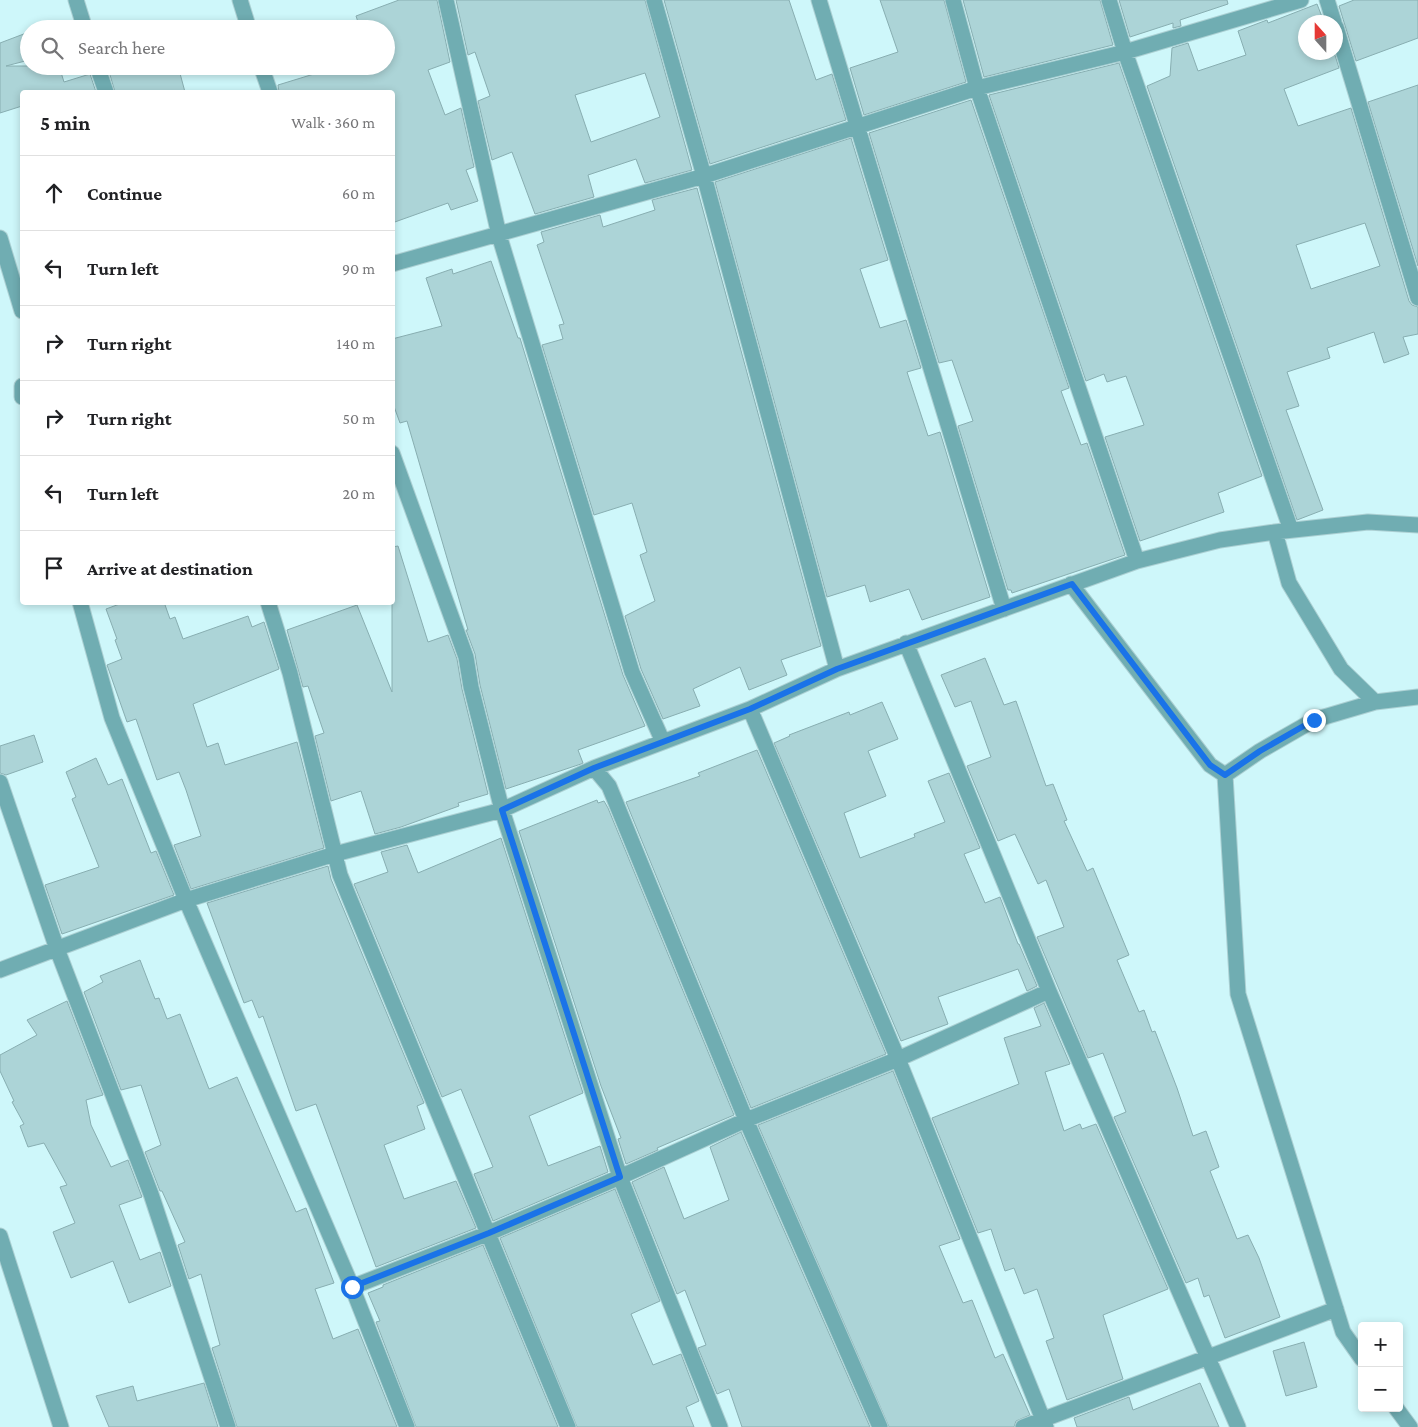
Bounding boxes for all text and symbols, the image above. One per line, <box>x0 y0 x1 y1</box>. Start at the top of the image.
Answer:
north arrow <box>1298 15 1343 60</box>
search box <box>20 20 395 75</box>
icon: search <box>38 34 66 62</box>
text: Search here <box>78 37 165 58</box>
text: 5 min <box>40 111 90 135</box>
text: Walk · 360 m <box>291 114 375 131</box>
icon: ahead <box>40 179 68 207</box>
text: Continue <box>87 183 162 204</box>
text: 60 m <box>342 185 375 202</box>
icon: left <box>40 254 68 282</box>
text: Turn left <box>87 258 159 279</box>
text: 90 m <box>342 260 375 277</box>
icon: right <box>40 329 68 357</box>
text: Turn right <box>87 333 172 354</box>
text: 140 m <box>337 335 375 352</box>
icon: right <box>40 404 68 432</box>
text: Turn right <box>87 408 172 429</box>
text: 50 m <box>343 410 375 427</box>
icon: left <box>40 479 68 507</box>
text: Turn left <box>87 483 159 504</box>
text: 20 m <box>342 485 375 502</box>
icon: arrive <box>40 554 68 582</box>
text: Arrive at destination <box>87 558 253 579</box>
route end <box>1303 709 1326 732</box>
route start <box>341 1276 364 1299</box>
map controls <box>1358 1322 1403 1412</box>
button: + <box>1358 1322 1403 1367</box>
button: − <box>1358 1367 1403 1412</box>

